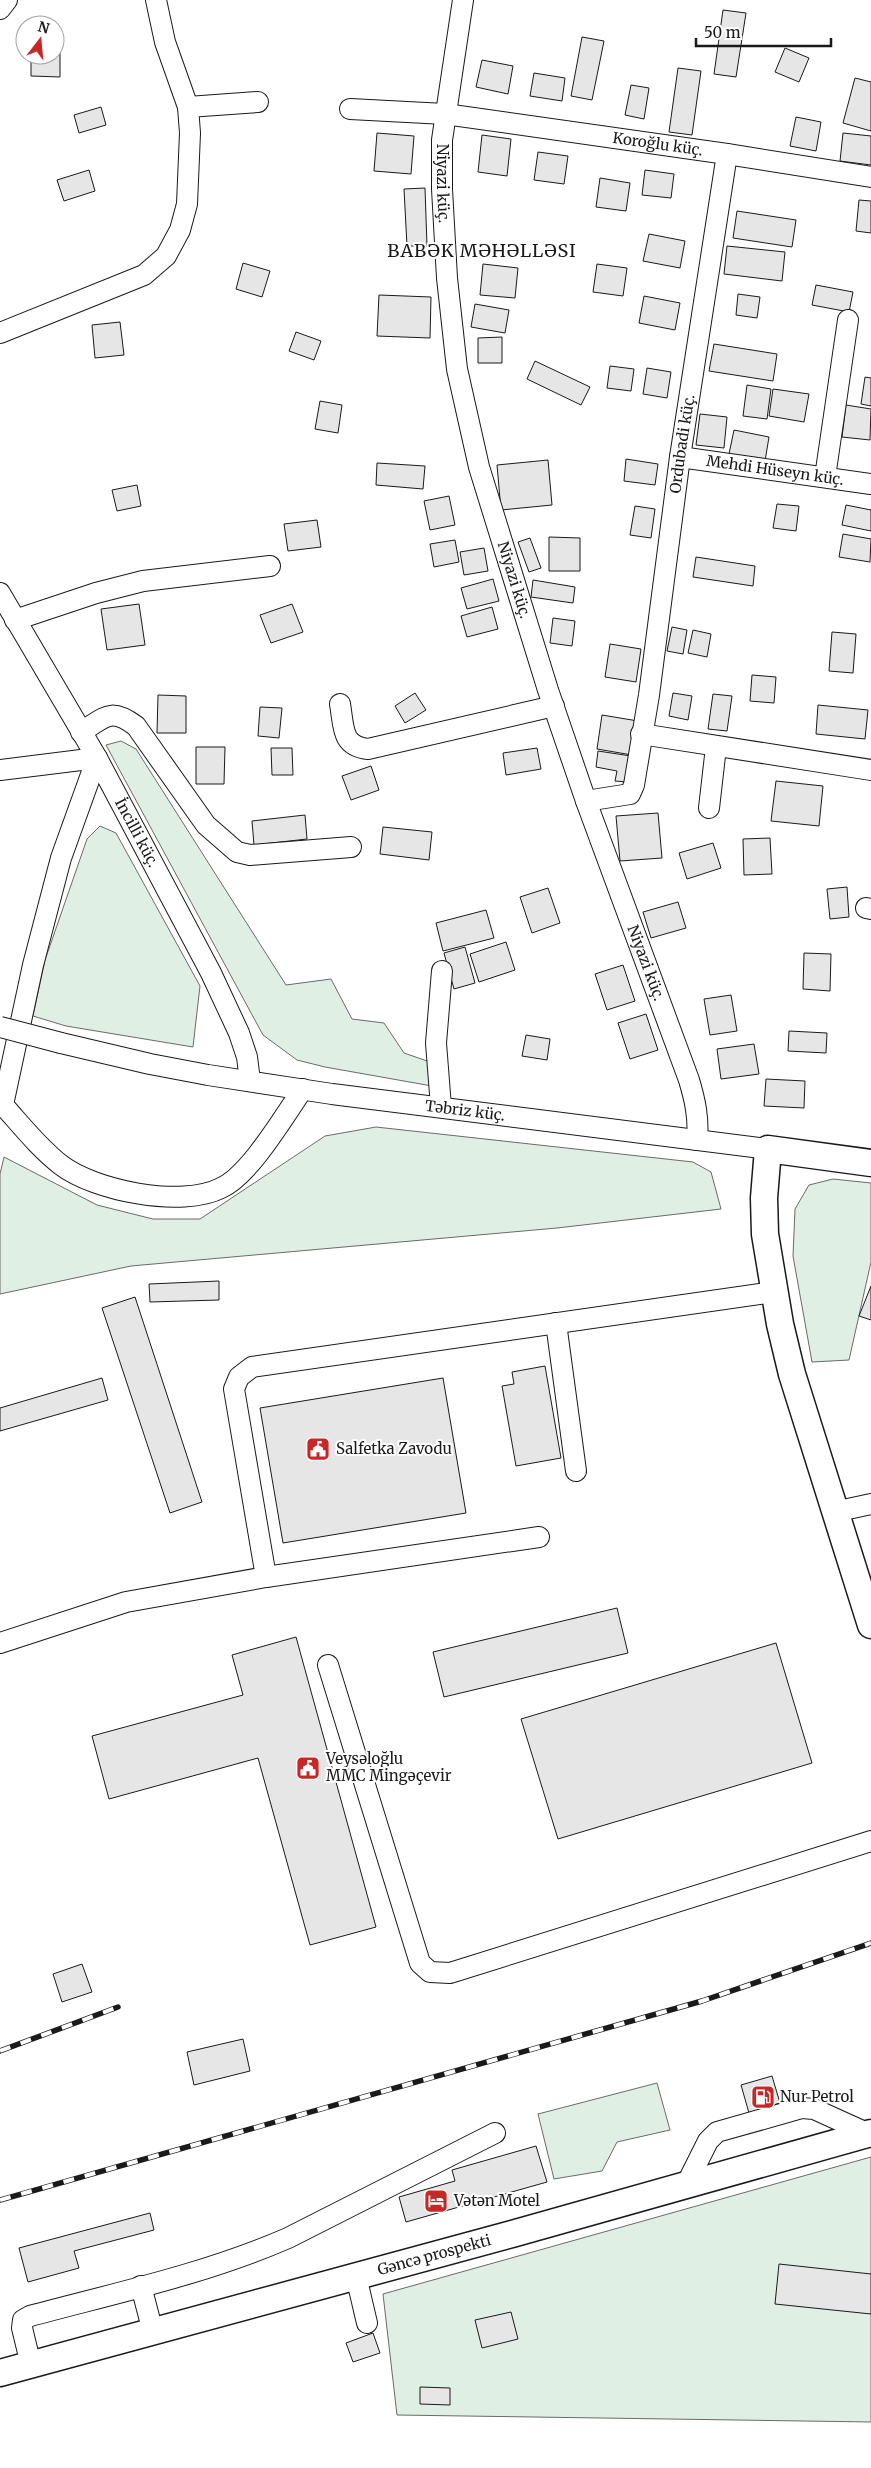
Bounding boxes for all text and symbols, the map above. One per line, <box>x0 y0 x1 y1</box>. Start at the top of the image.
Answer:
north arrow <box>15 15 65 65</box>
scale bar <box>696 15 831 47</box>
text: N <box>36 17 51 38</box>
text: 50 m <box>704 23 741 42</box>
street label: Koroğlu küç. <box>611 128 704 159</box>
street label: Niyazi küç. <box>433 144 454 224</box>
district label: BABƏK MƏHƏLLƏSI <box>387 239 577 262</box>
street label: Ordubadi küç. <box>665 393 699 495</box>
street label: Mehdi Hüseyn küç. <box>705 451 845 489</box>
street label: Niyazi küç. <box>494 539 535 621</box>
street label: İncilli küç. <box>111 795 163 870</box>
street label: Niyazi küç. <box>624 922 669 1003</box>
street label: Təbriz küç. <box>424 1096 506 1125</box>
public building icon: Salfetka Zavodu <box>305 1436 331 1462</box>
place label: Salfetka Zavodu <box>336 1439 452 1458</box>
place label: Veysəloğlu MMC Mingəçevir <box>325 1749 452 1785</box>
public building icon: Veysəloğlu MMC Mingəçevir <box>295 1755 321 1781</box>
fuel station icon: Nur Petrol <box>750 2084 776 2110</box>
place label: Nur Petrol <box>780 2087 854 2106</box>
hotel icon: Vətən Motel <box>423 2188 449 2214</box>
place label: Vətən Motel <box>453 2191 540 2210</box>
street label: Gəncə prospekti <box>375 2230 493 2279</box>

